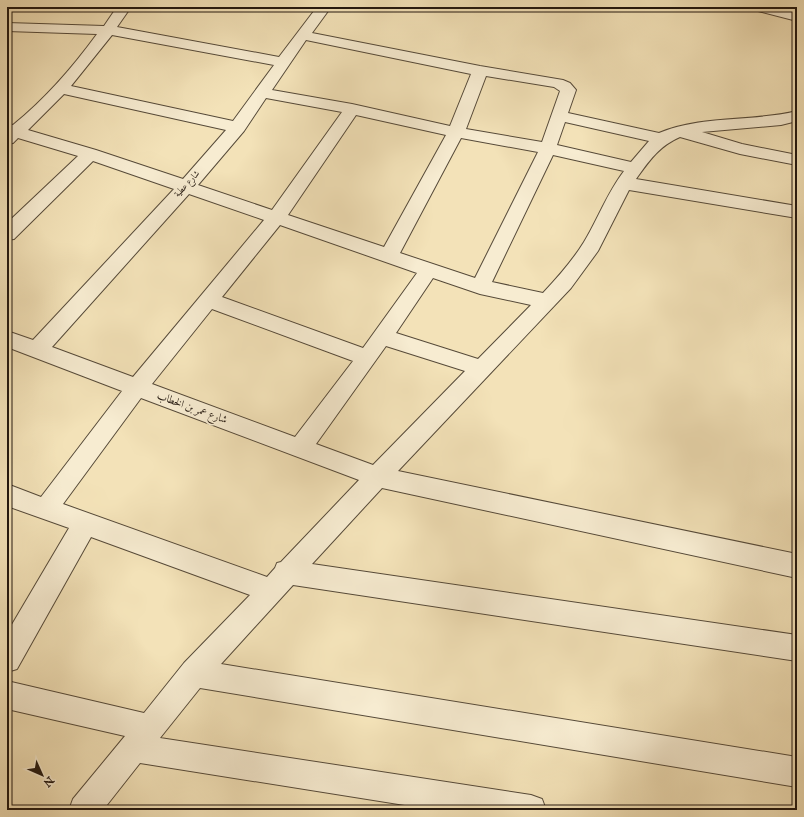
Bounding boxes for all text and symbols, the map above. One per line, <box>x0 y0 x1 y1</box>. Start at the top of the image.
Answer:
street label: شارع عطية <box>172 168 203 200</box>
street label: شارع عمر بن الخطاب <box>154 389 229 429</box>
north arrow <box>22 755 62 795</box>
text: N <box>40 772 57 790</box>

